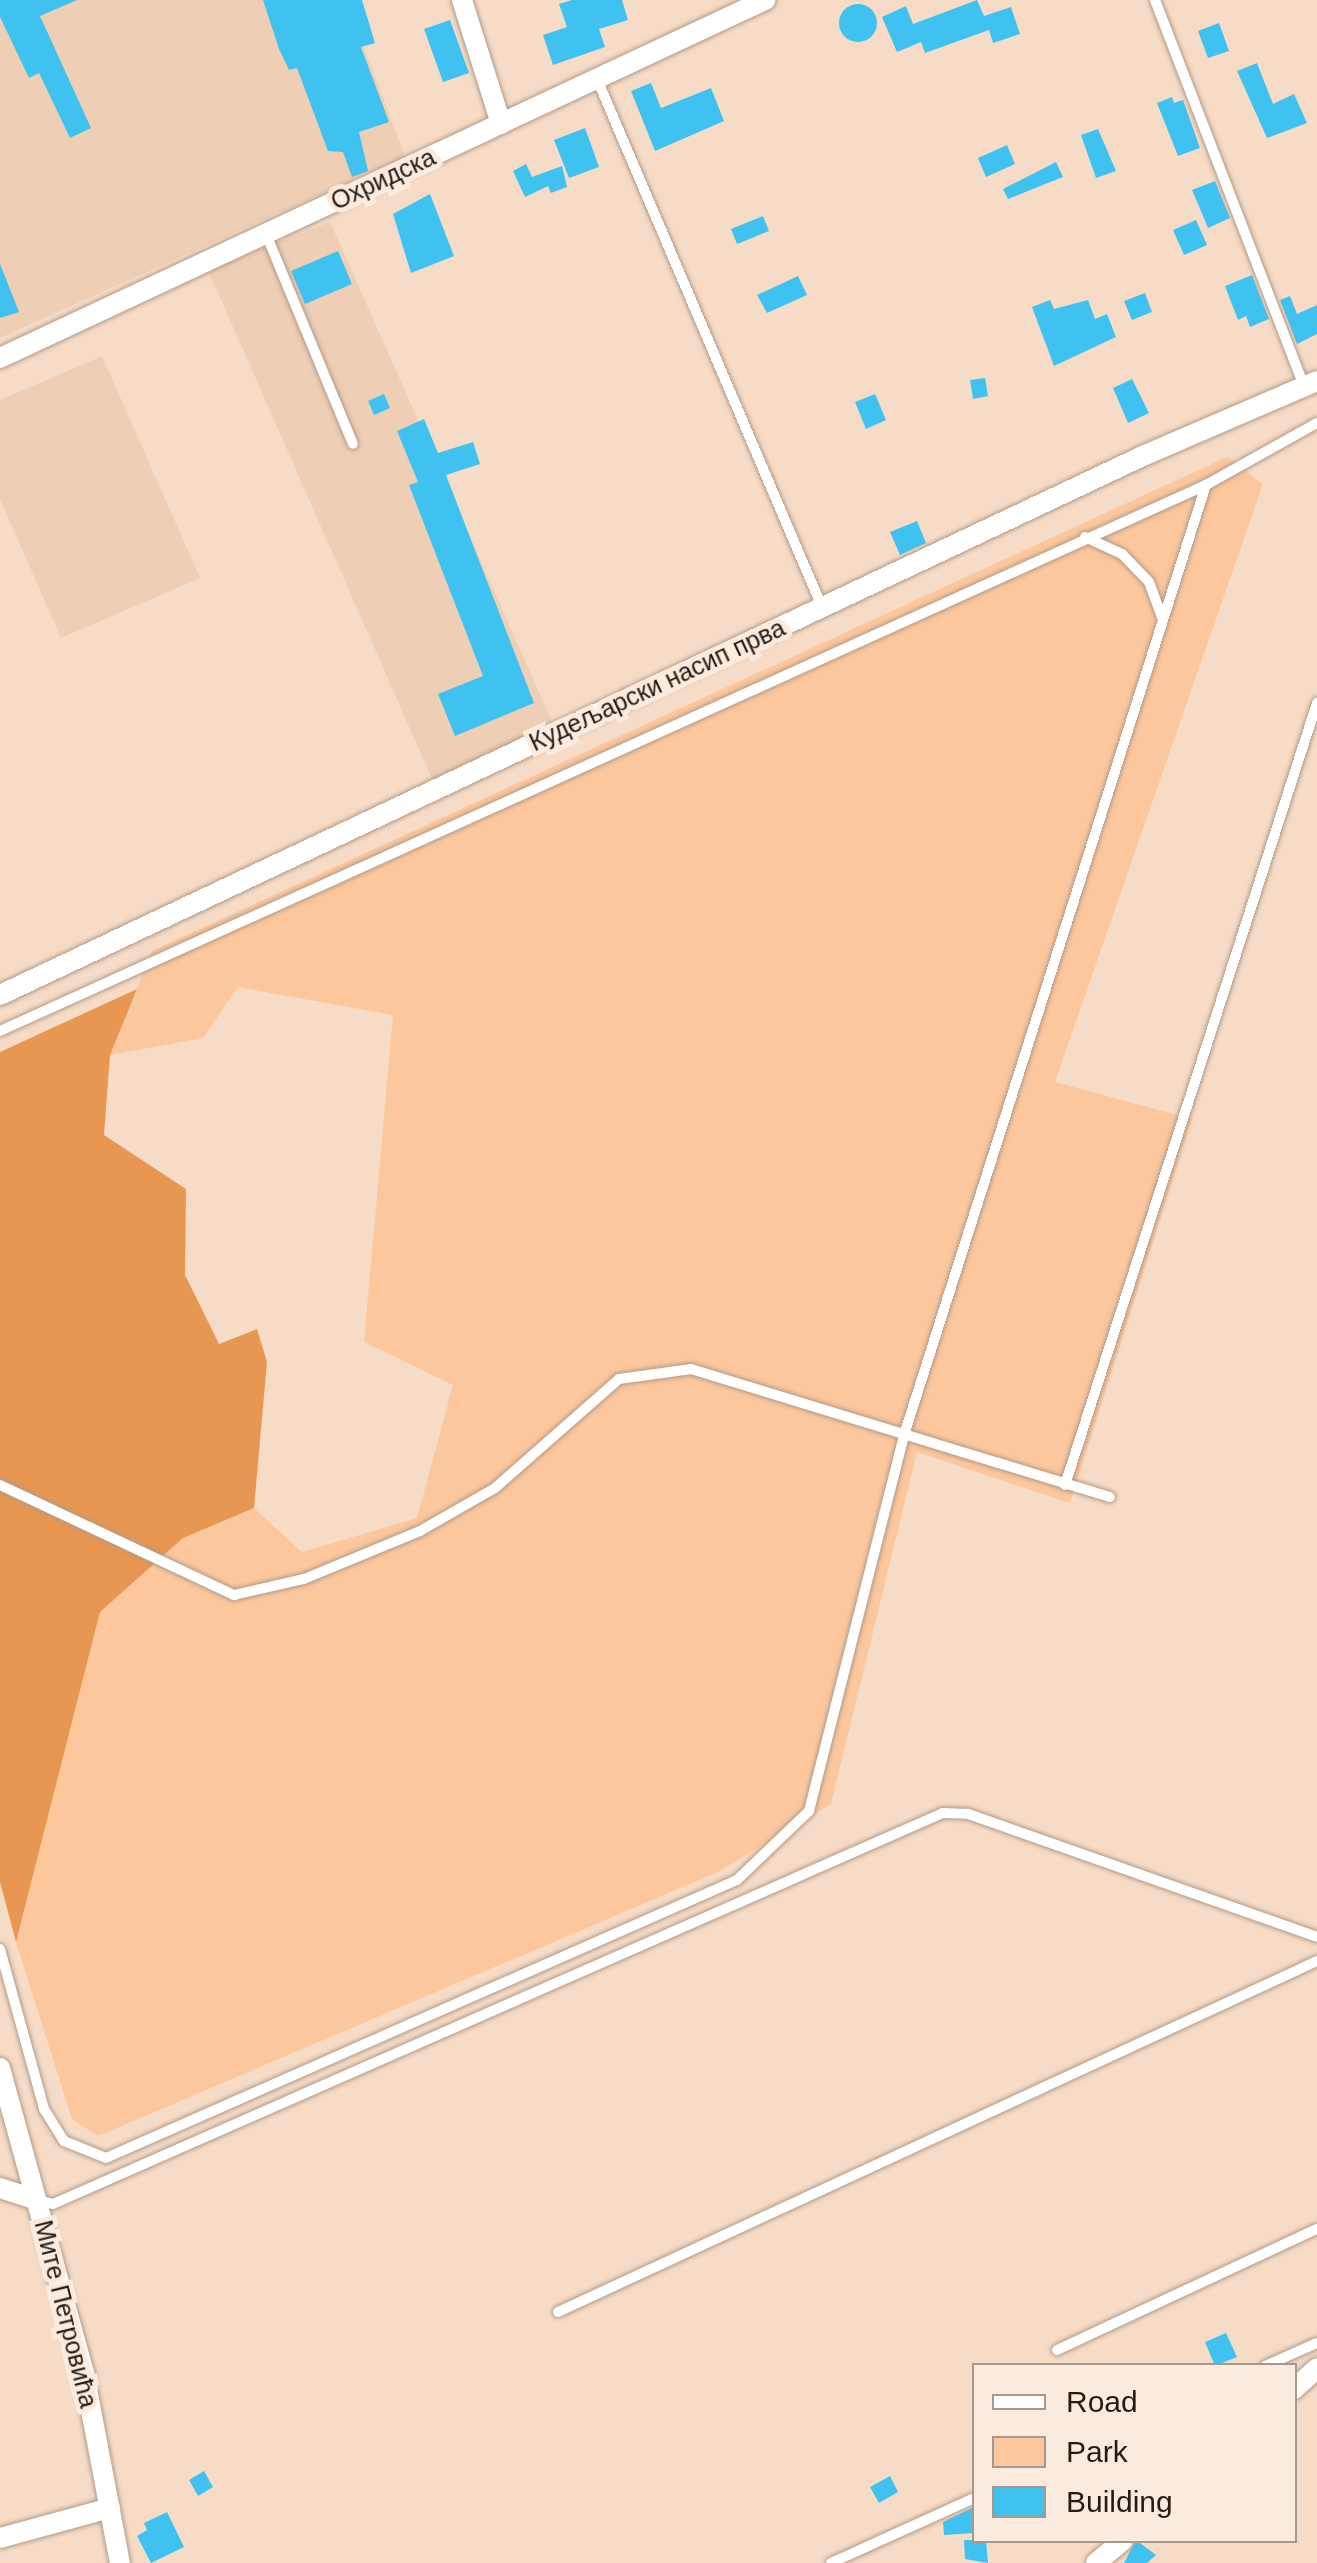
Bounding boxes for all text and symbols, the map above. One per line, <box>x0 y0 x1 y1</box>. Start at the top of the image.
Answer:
street label: Охридска <box>326 142 440 216</box>
street label: Кудељарски насип прва <box>524 613 790 757</box>
street label: Мите Петровића <box>28 2217 104 2411</box>
legend <box>972 2363 1297 2543</box>
text: Road <box>1066 2385 1138 2418</box>
text: Park <box>1066 2435 1128 2468</box>
text: Building <box>1066 2485 1173 2518</box>

